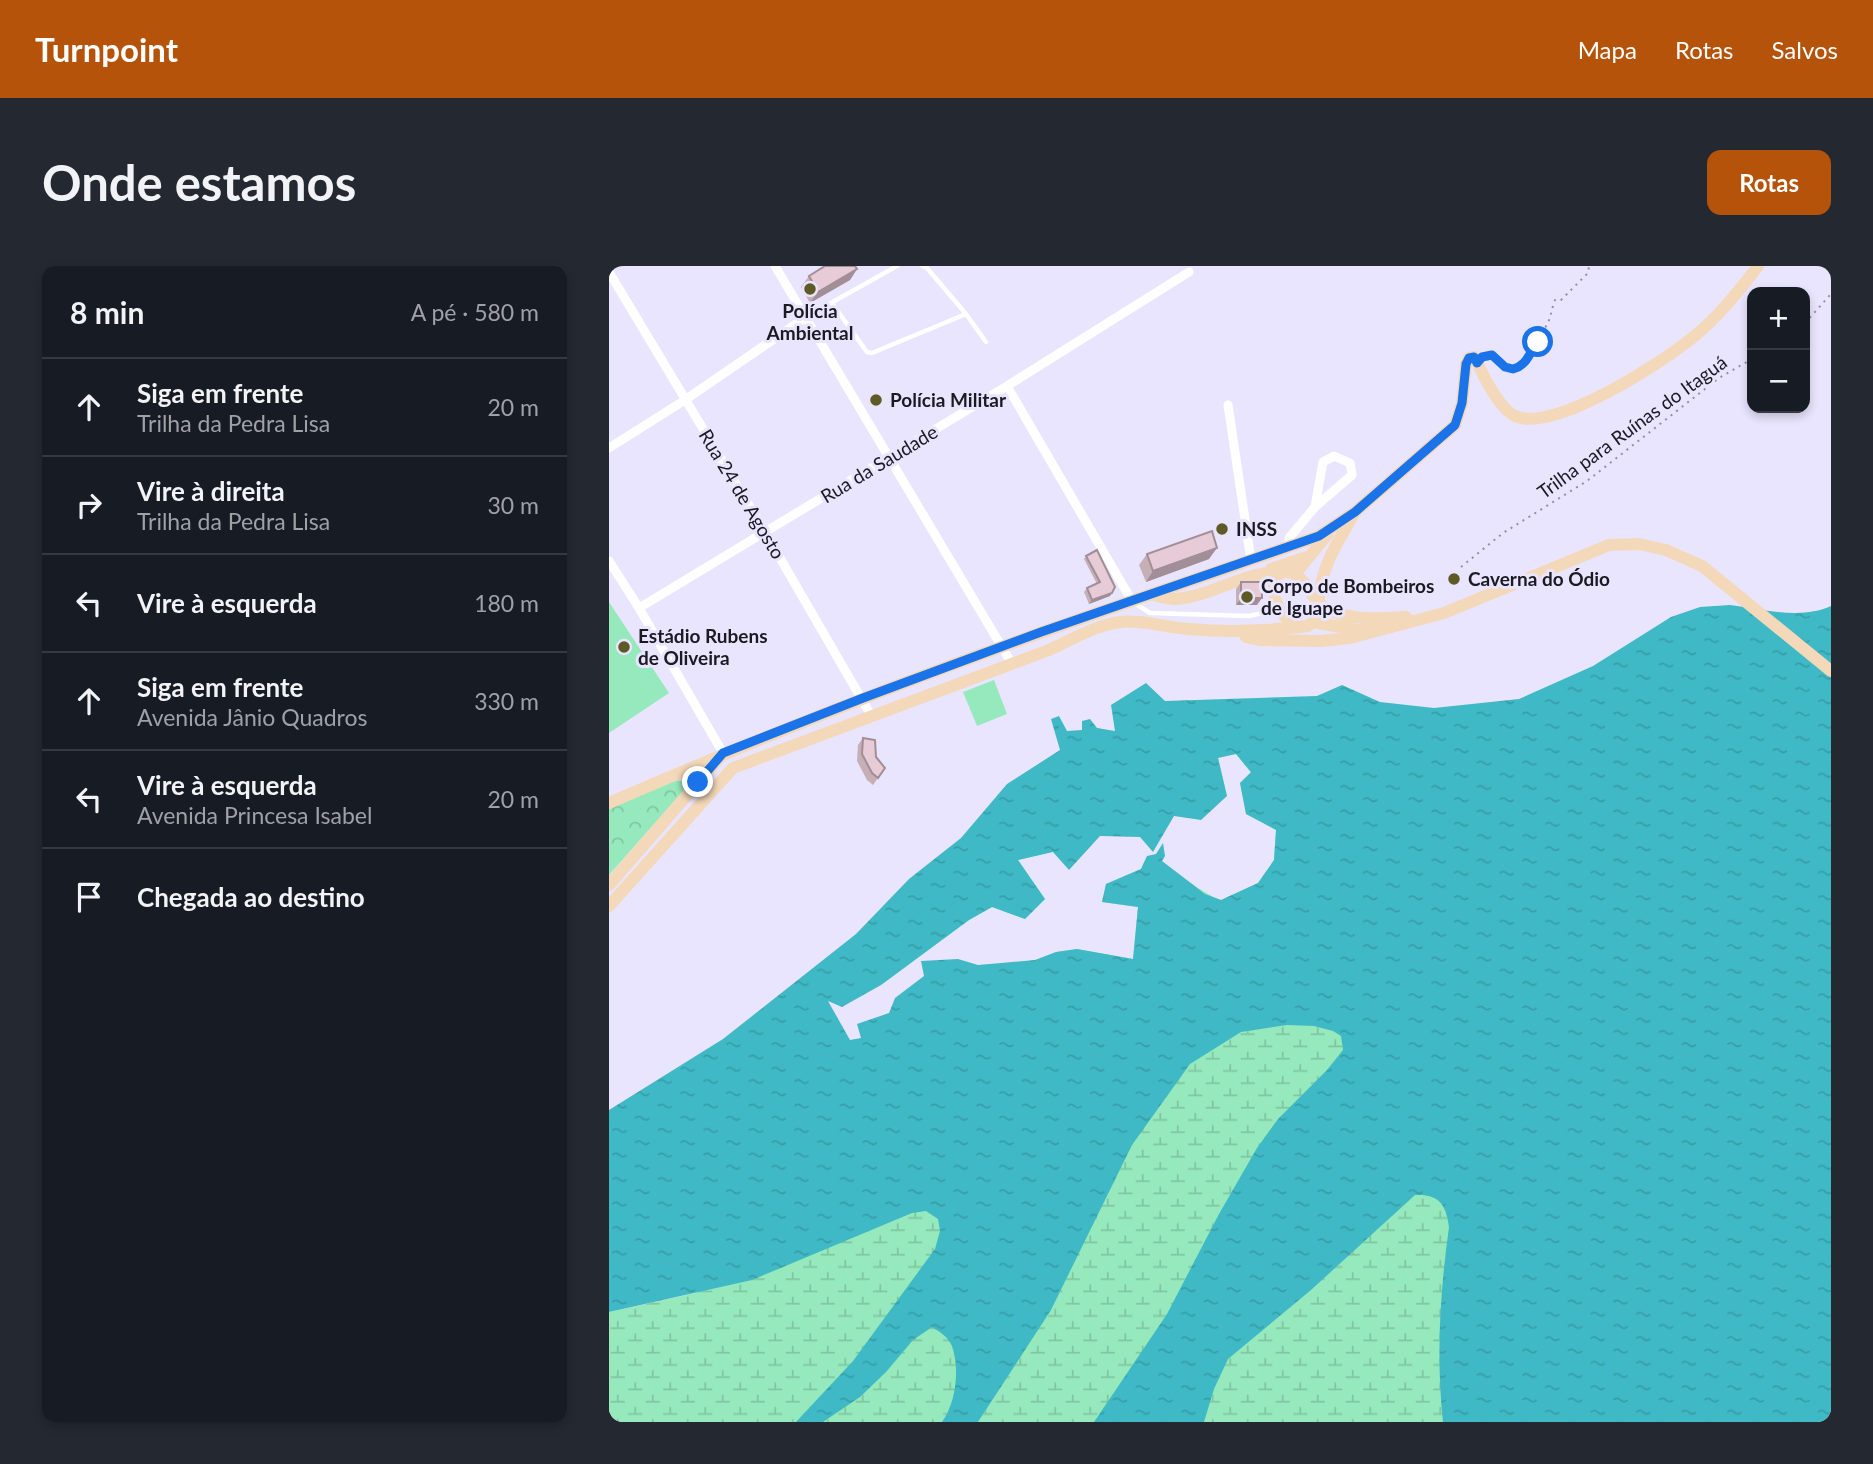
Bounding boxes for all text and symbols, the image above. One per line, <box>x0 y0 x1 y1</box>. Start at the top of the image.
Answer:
text: Turnpoint <box>35 29 178 69</box>
text: Mapa <box>1578 35 1637 64</box>
text: Rotas <box>1675 35 1734 64</box>
text: Salvos <box>1772 35 1838 64</box>
button: Rotas <box>1707 150 1831 215</box>
text: Onde estamos <box>42 153 356 211</box>
marker: Polícia Ambiental <box>802 281 818 297</box>
map controls <box>1747 287 1810 413</box>
button: + <box>1747 287 1810 350</box>
text: 8 min <box>70 294 144 330</box>
text: A pé · 580 m <box>411 298 539 326</box>
place label: Polícia Ambiental <box>766 299 853 344</box>
route start <box>1522 326 1553 357</box>
street label: Trilha para Ruínas do Itaguá <box>1533 350 1731 503</box>
button: − <box>1747 350 1810 413</box>
text: Siga em frente <box>137 377 304 409</box>
icon: ahead <box>70 388 108 426</box>
place label: Polícia Militar <box>890 388 1007 411</box>
marker: Polícia Militar <box>868 392 884 408</box>
text: 20 m <box>488 393 539 421</box>
text: Trilha da Pedra Lisa <box>137 409 330 437</box>
street label: Rua da Saudade <box>816 420 941 508</box>
street label: Rua 24 de Agosto <box>695 425 790 563</box>
text: Vire à direita <box>137 475 285 507</box>
icon: right <box>70 486 108 524</box>
text: 30 m <box>488 491 539 519</box>
text: Trilha da Pedra Lisa <box>137 507 330 535</box>
place label: INSS <box>1236 517 1277 540</box>
marker: INSS <box>1214 521 1230 537</box>
place label: Caverna do Ódio <box>1468 567 1610 590</box>
marker: Caverna do Ódio <box>1446 571 1462 587</box>
place label: Corpo de Bombeiros de Iguape <box>1261 574 1434 619</box>
icon: left <box>70 584 108 622</box>
text: Vire à esquerda <box>137 587 317 619</box>
text: 180 m <box>474 589 539 617</box>
marker: Corpo de Bombeiros de Iguape <box>1239 589 1255 605</box>
place label: Estádio Rubens de Oliveira <box>638 624 768 669</box>
marker: Estádio Rubens de Oliveira <box>616 639 632 655</box>
text: Siga em frente <box>137 671 304 703</box>
icon: ahead <box>70 682 108 720</box>
text: 330 m <box>474 687 539 715</box>
text: Avenida Jânio Quadros <box>137 703 367 731</box>
route end <box>682 766 713 797</box>
text: Vire à esquerda <box>137 769 317 801</box>
icon: left <box>70 780 108 818</box>
text: 20 m <box>488 785 539 813</box>
text: Avenida Princesa Isabel <box>137 801 372 829</box>
icon: arrive <box>70 878 108 916</box>
text: Chegada ao destino <box>137 881 365 913</box>

